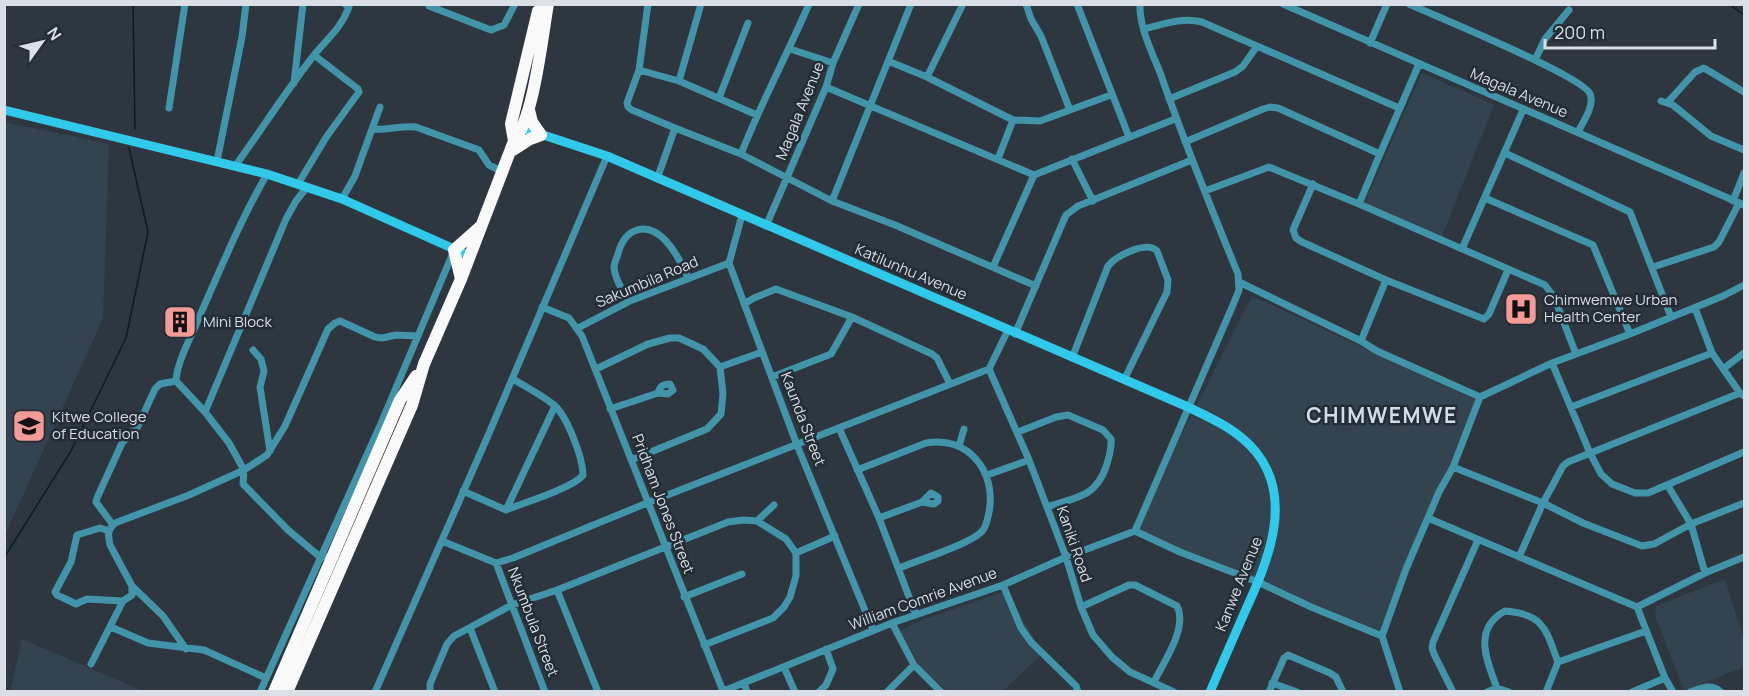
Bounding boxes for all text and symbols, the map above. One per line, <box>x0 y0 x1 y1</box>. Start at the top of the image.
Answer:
north arrow <box>12 12 72 72</box>
scale bar <box>1545 12 1714 50</box>
text: 200 m <box>1554 20 1605 44</box>
text: N <box>42 23 67 45</box>
street label: Magala Avenue <box>770 58 829 163</box>
street label: Magala Avenue <box>1467 62 1572 123</box>
street label: Katilunhu Avenue <box>852 238 971 305</box>
street label: Sakumbila Road <box>592 250 701 313</box>
place label: Chimwemwe Urban Health Center <box>1544 289 1677 327</box>
hospital icon: Chimwemwe Urban Health Center <box>1503 291 1539 327</box>
building icon: Mini Block <box>162 304 198 340</box>
place label: Mini Block <box>203 311 272 332</box>
street label: Kaunda Street <box>776 369 831 469</box>
district label: CHIMWEMWE <box>1306 401 1458 429</box>
place label: Kitwe College of Education <box>52 406 147 444</box>
school or university icon: Kitwe College of Education <box>11 408 47 444</box>
street label: Pridham Jones Street <box>627 431 700 577</box>
street label: Kaniki Road <box>1052 503 1097 585</box>
street label: Kanwe Avenue <box>1210 533 1267 634</box>
street label: William Comrie Avenue <box>846 562 1000 635</box>
street label: Nkumbula Street <box>503 564 564 680</box>

